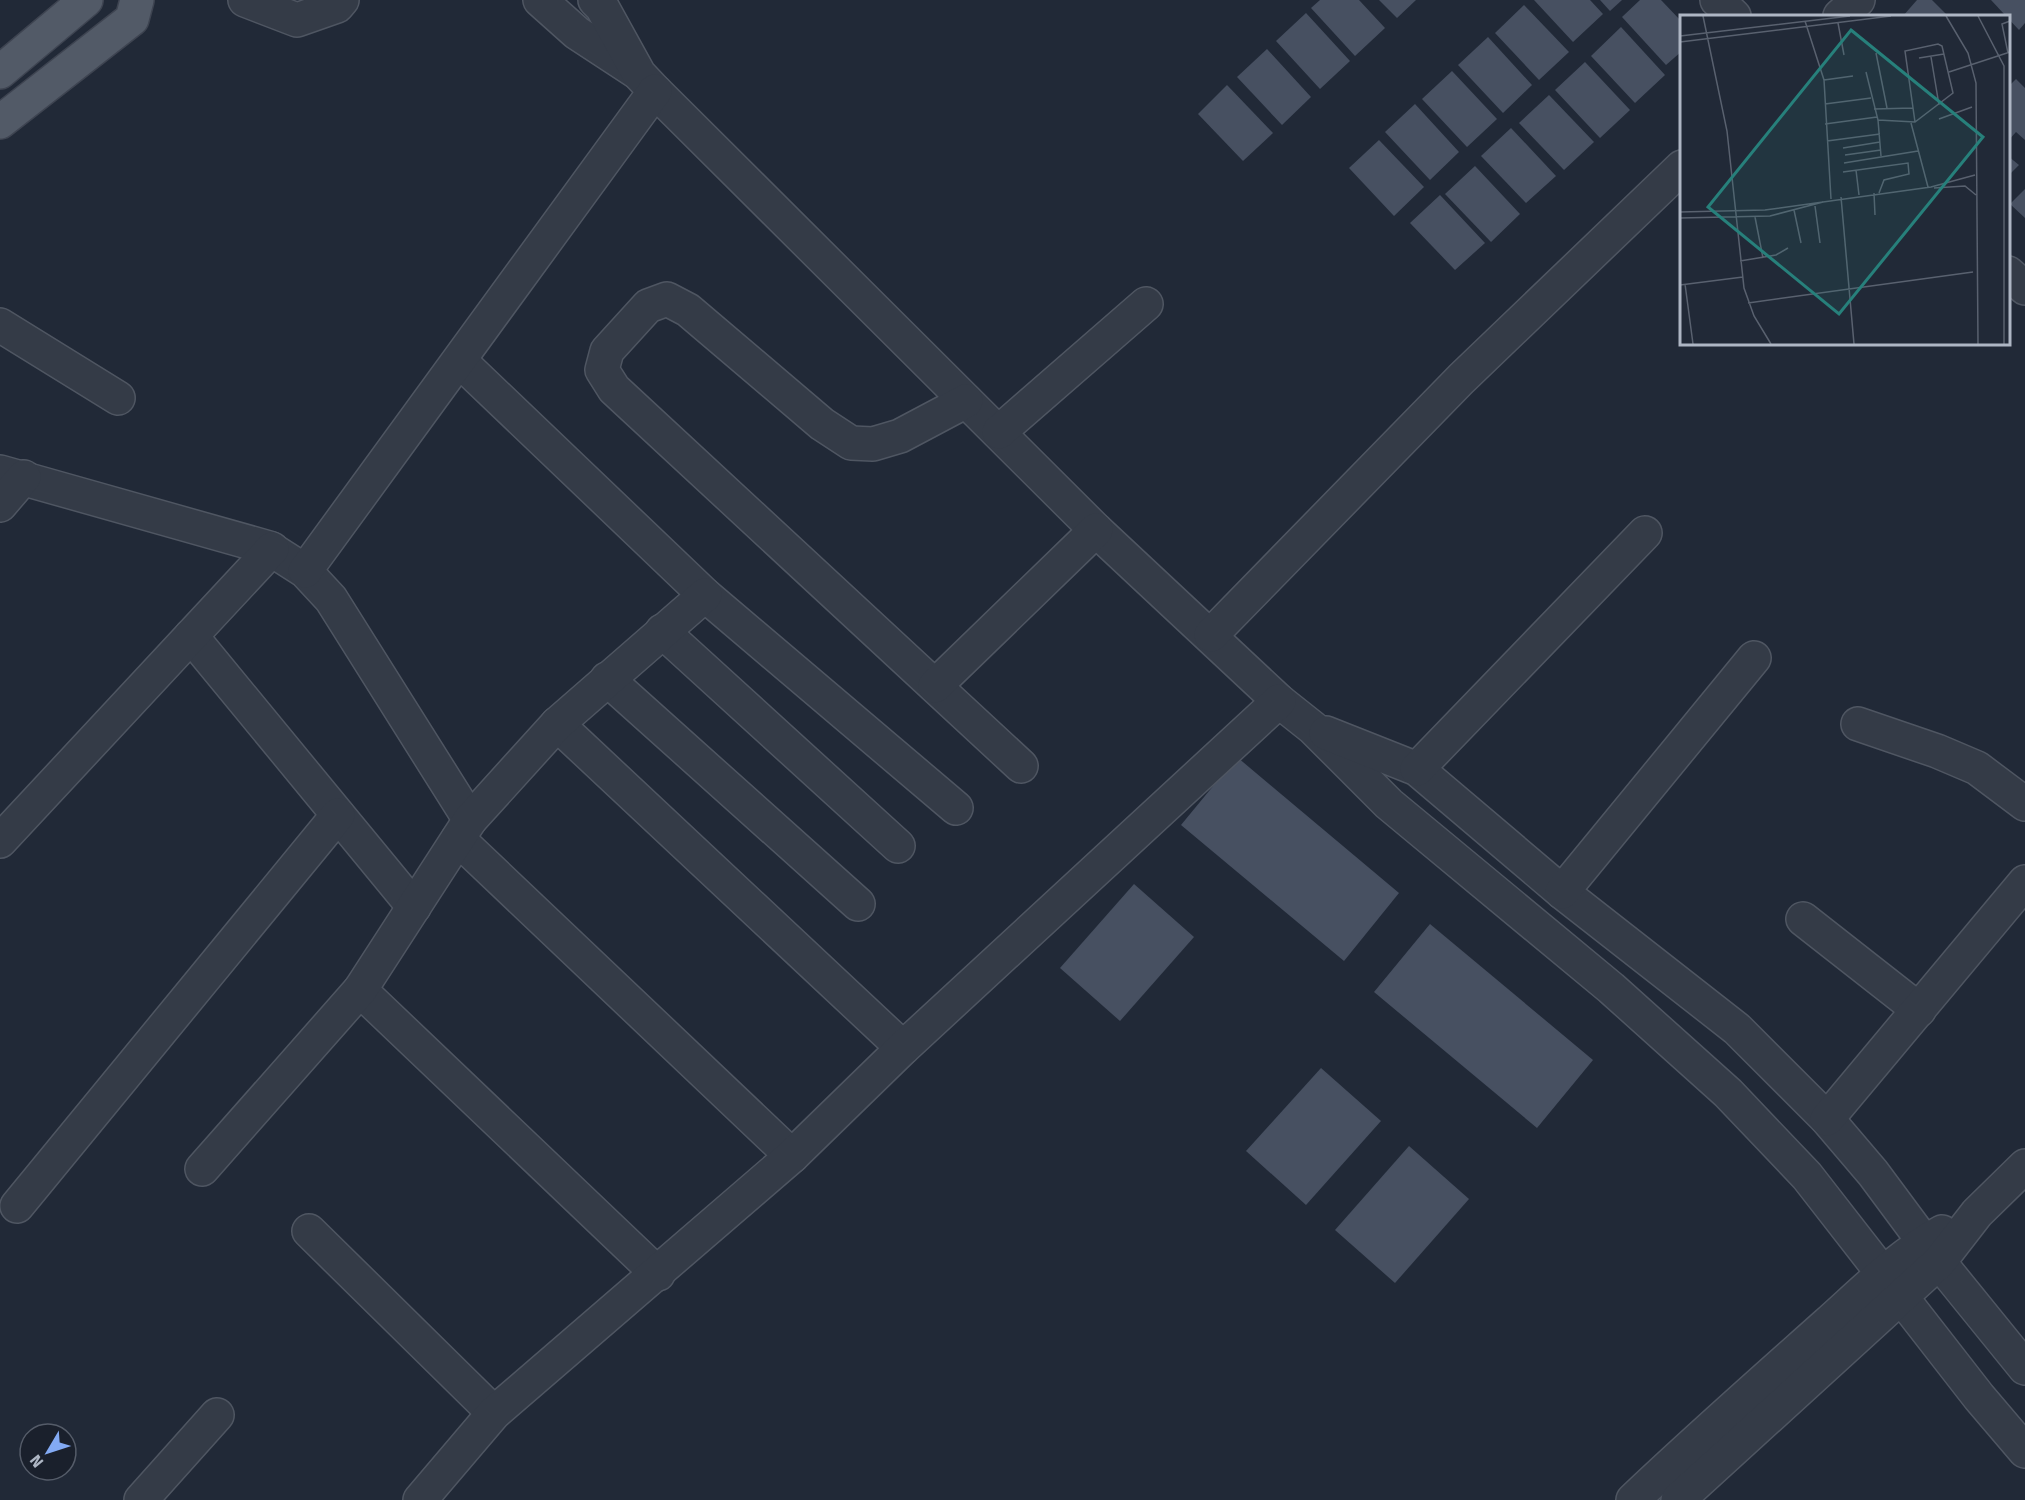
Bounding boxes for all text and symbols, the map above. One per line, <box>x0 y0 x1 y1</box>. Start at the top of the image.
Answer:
inset map <box>1680 15 2010 345</box>
north arrow <box>18 1422 78 1482</box>
text: N <box>26 1451 47 1471</box>

